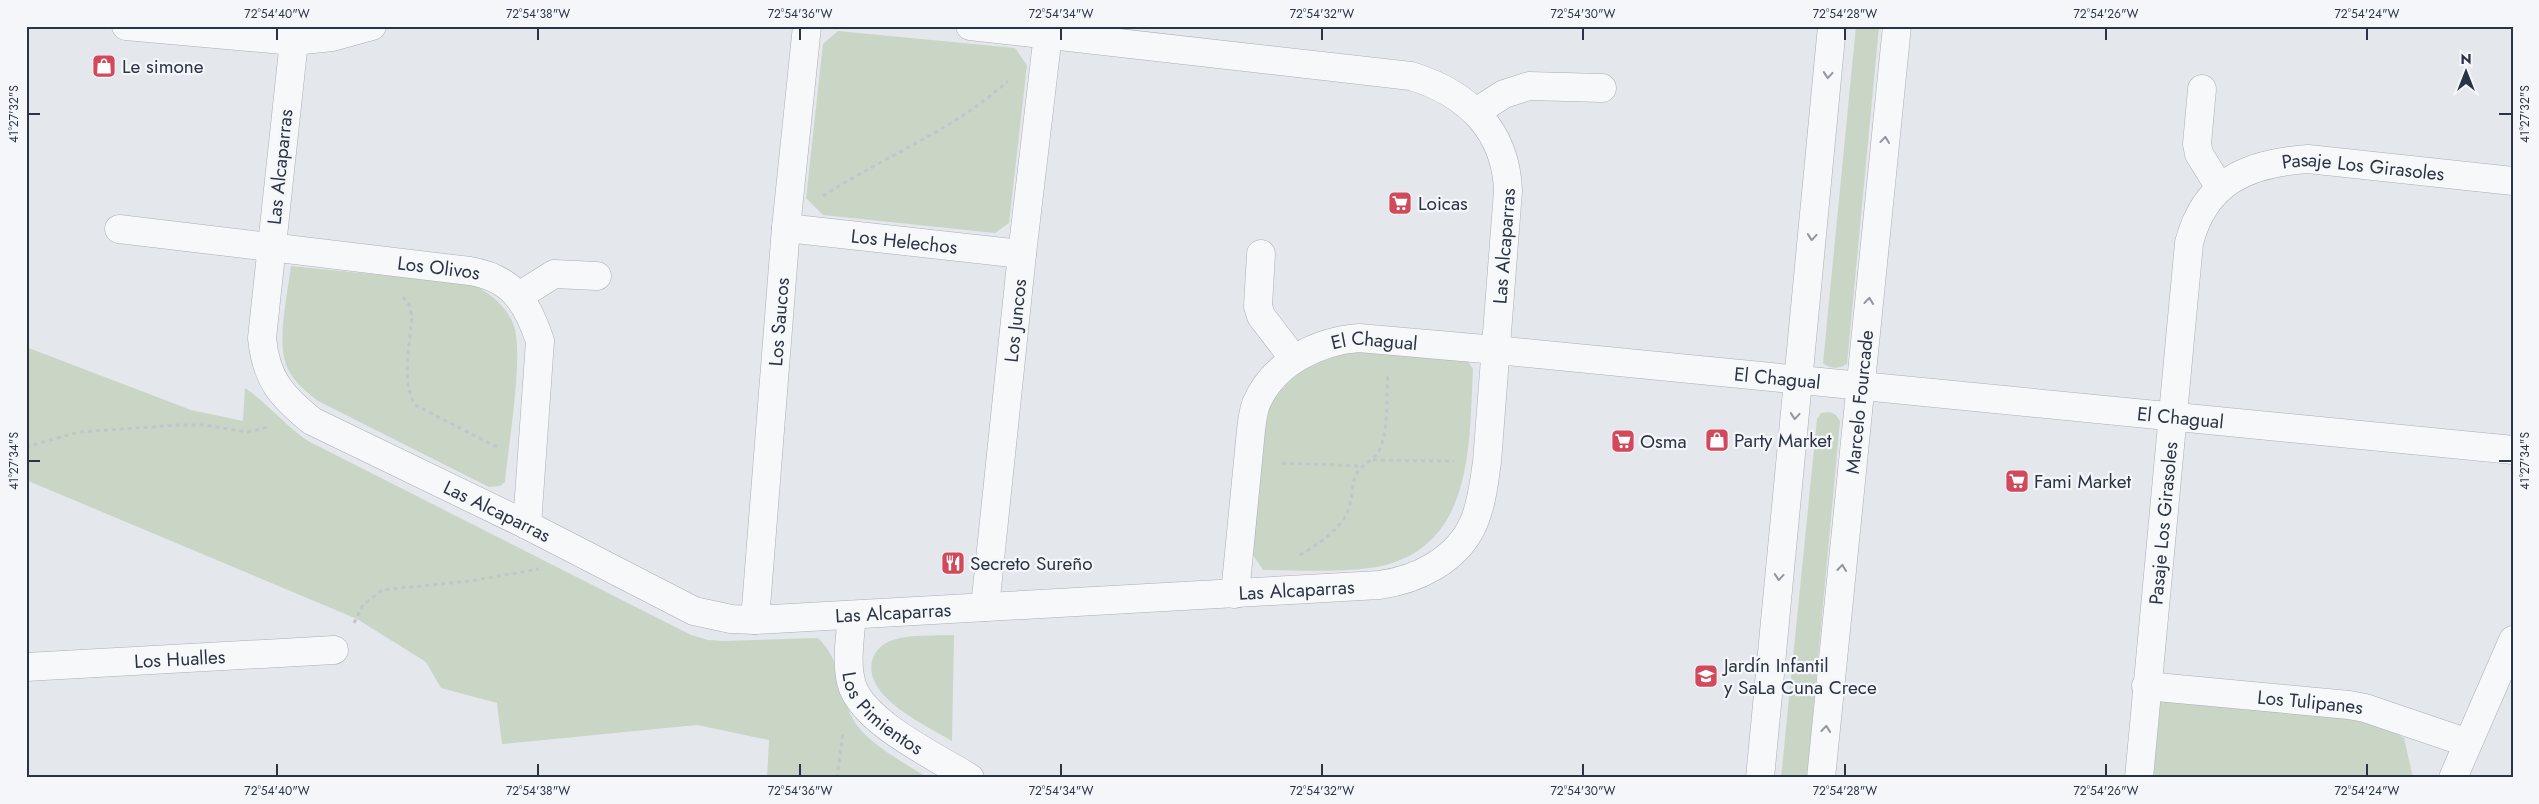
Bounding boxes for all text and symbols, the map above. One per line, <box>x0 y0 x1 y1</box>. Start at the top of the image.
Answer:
text: 72°54'40"W <box>244 5 310 23</box>
text: 72°54'38"W <box>506 5 570 23</box>
text: 72°54'36"W <box>768 5 832 23</box>
text: 72°54'34"W <box>1029 5 1093 23</box>
text: 72°54'32"W <box>1290 5 1354 23</box>
text: 72°54'30"W <box>1551 5 1616 23</box>
text: 72°54'28"W <box>1813 5 1877 23</box>
text: 72°54'26"W <box>2074 5 2139 23</box>
text: 72°54'24"W <box>2335 5 2400 23</box>
north arrow <box>2442 48 2492 98</box>
text: N <box>2460 49 2472 69</box>
shop icon: Le simone <box>91 53 117 79</box>
place label: Le simone <box>122 53 204 80</box>
one-way arrow <box>1822 71 1833 79</box>
text: 41°27'32"S <box>5 85 23 143</box>
text: 41°27'32"S <box>2516 85 2534 143</box>
street label: Las Alcaparras <box>261 108 300 226</box>
one-way arrow <box>1879 135 1890 143</box>
street label: Pasaje Los Girasoles <box>2280 145 2446 187</box>
street label: Las Alcaparras <box>1486 187 1522 305</box>
supermarket icon: Loicas <box>1387 190 1413 216</box>
place label: Loicas <box>1418 190 1468 217</box>
street label: Los Helechos <box>850 222 959 260</box>
one-way arrow <box>1807 233 1818 241</box>
street label: Los Olivos <box>396 249 483 286</box>
street label: Los Saucos <box>762 276 796 367</box>
street label: Los Juncos <box>997 277 1033 364</box>
one-way arrow <box>1863 297 1874 305</box>
street label: El Chagual <box>1328 324 1419 357</box>
street label: Marcelo Fourcade <box>1838 328 1880 475</box>
street label: El Chagual <box>1733 360 1822 395</box>
street label: El Chagual <box>2136 400 2225 435</box>
one-way arrow <box>1790 412 1801 420</box>
shop icon: Party Market <box>1704 427 1730 453</box>
place label: Party Market <box>1734 427 1832 454</box>
supermarket icon: Osma <box>1610 428 1636 454</box>
place label: Osma <box>1640 428 1687 455</box>
text: 41°27'34"S <box>5 432 23 490</box>
text: 41°27'34"S <box>2516 432 2534 490</box>
street label: Pasaje Los Girasoles <box>2142 440 2184 606</box>
supermarket icon: Fami Market <box>2004 468 2030 494</box>
place label: Fami Market <box>2034 468 2131 495</box>
street label: Las Alcaparras <box>439 473 556 549</box>
restaurant icon: Secreto Sureño <box>940 550 966 576</box>
place label: Secreto Sureño <box>970 550 1093 577</box>
one-way arrow <box>1836 563 1847 571</box>
street label: Las Alcaparras <box>1238 573 1356 606</box>
one-way arrow <box>1774 574 1785 582</box>
street label: Las Alcaparras <box>834 596 952 629</box>
street label: Los Hualles <box>133 643 226 675</box>
place label: Jardín Infantil y SaLa Cuna Crece <box>1721 652 1877 701</box>
school or university icon: Jardín Infantil y SaLa Cuna Crece <box>1693 663 1719 689</box>
street label: Los Pimientos <box>836 670 929 761</box>
street label: Los Tulipanes <box>2256 683 2366 721</box>
one-way arrow <box>1820 725 1831 733</box>
text: 72°54'40"W <box>244 782 310 800</box>
text: 72°54'38"W <box>506 782 570 800</box>
text: 72°54'36"W <box>768 782 832 800</box>
text: 72°54'34"W <box>1029 782 1093 800</box>
text: 72°54'32"W <box>1290 782 1354 800</box>
text: 72°54'30"W <box>1551 782 1616 800</box>
text: 72°54'28"W <box>1813 782 1877 800</box>
text: 72°54'26"W <box>2074 782 2139 800</box>
text: 72°54'24"W <box>2335 782 2400 800</box>

